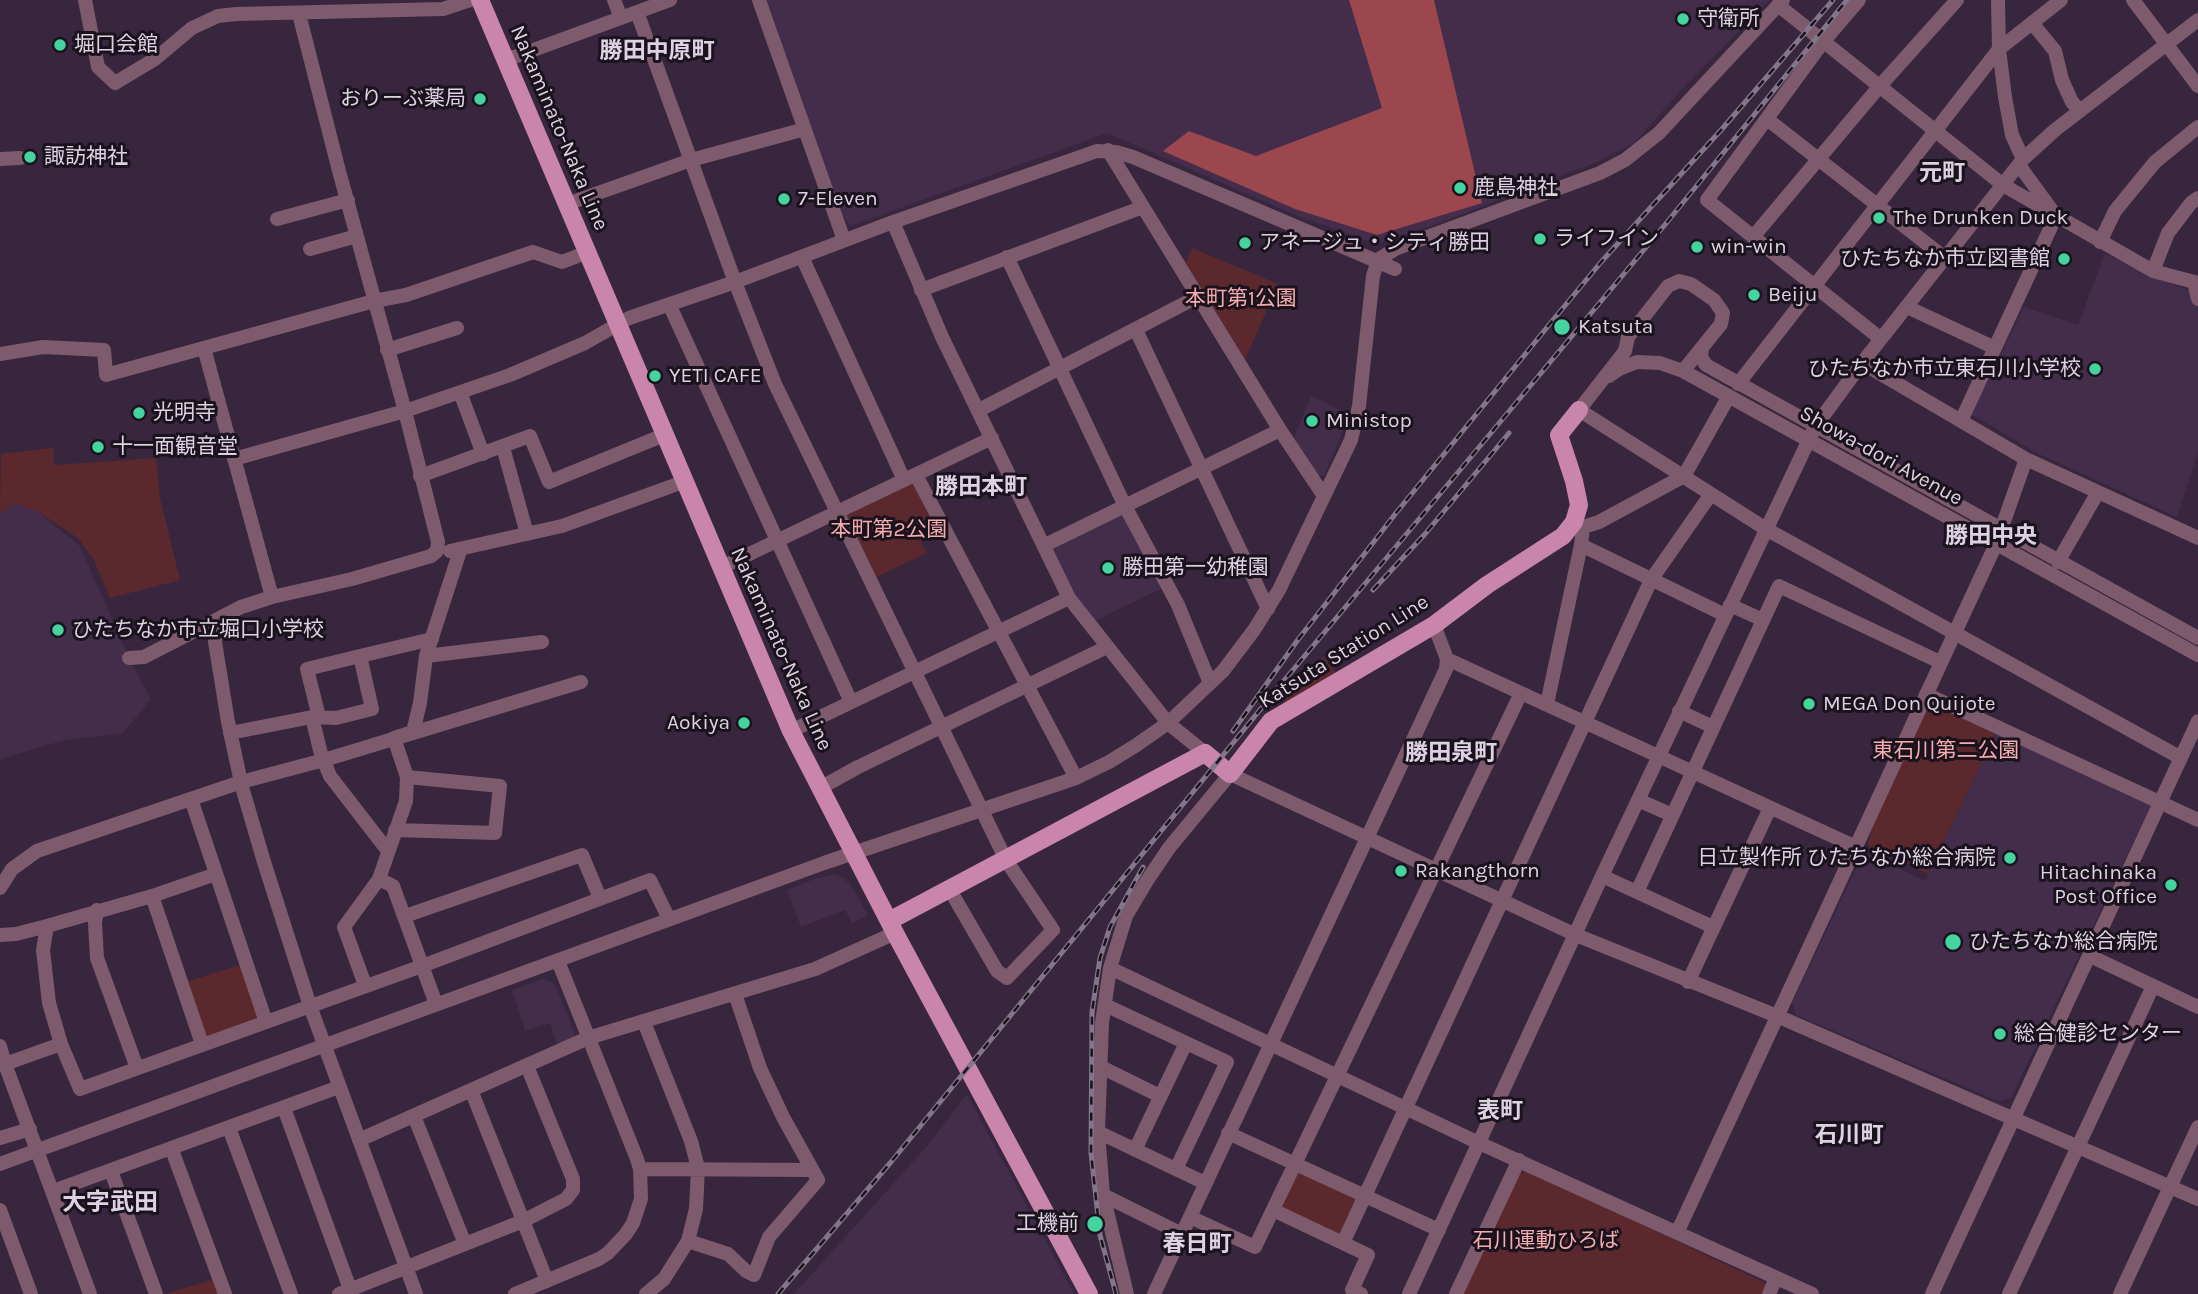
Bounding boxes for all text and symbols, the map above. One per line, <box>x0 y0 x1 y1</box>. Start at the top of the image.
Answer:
place label: 守衛所 <box>1697 6 1760 32</box>
marker: 守衛所 <box>1675 11 1691 27</box>
street label: Nakaminato-Naka Line <box>504 22 614 234</box>
place label: 堀口会館 <box>74 32 158 58</box>
marker: 堀口会館 <box>52 37 68 53</box>
district label: 勝田中原町 <box>600 37 714 65</box>
place label: おりーぶ薬局 <box>340 86 466 112</box>
marker: おりーぶ薬局 <box>472 91 488 107</box>
place label: 諏訪神社 <box>44 144 128 170</box>
marker: 諏訪神社 <box>22 149 38 165</box>
district label: 元町 <box>1919 159 1965 187</box>
place label: 鹿島神社 <box>1474 175 1558 201</box>
marker: 鹿島神社 <box>1452 180 1468 196</box>
place label: 7-Eleven <box>798 186 878 212</box>
marker: 7-Eleven <box>776 191 792 207</box>
place label: The Drunken Duck <box>1893 205 2068 231</box>
marker: The Drunken Duck <box>1871 210 1887 226</box>
place label: ライフイン <box>1554 226 1659 252</box>
place label: アネージュ・シティ勝田 <box>1259 230 1490 256</box>
marker: ライフイン <box>1532 231 1548 247</box>
place label: win-win <box>1711 234 1787 260</box>
marker: アネージュ・シティ勝田 <box>1237 235 1253 251</box>
marker: win-win <box>1689 239 1705 255</box>
place label: ひたちなか市立図書館 <box>1840 246 2050 272</box>
marker: ひたちなか市立図書館 <box>2056 251 2072 267</box>
place label: Beiju <box>1768 282 1817 308</box>
park label: 本町第1公園 <box>1185 286 1297 312</box>
marker: Beiju <box>1746 287 1762 303</box>
place label: Katsuta <box>1578 314 1653 340</box>
marker: Katsuta <box>1552 317 1572 337</box>
place label: ひたちなか市立東石川小学校 <box>1808 356 2081 382</box>
marker: ひたちなか市立東石川小学校 <box>2087 361 2103 377</box>
place label: YETI CAFE <box>669 363 761 389</box>
marker: YETI CAFE <box>647 368 663 384</box>
place label: 光明寺 <box>153 400 216 426</box>
street label: Showa-dori Avenue <box>1795 401 1967 511</box>
marker: 光明寺 <box>131 405 147 421</box>
place label: Ministop <box>1326 408 1412 434</box>
marker: Ministop <box>1304 413 1320 429</box>
place label: 十一面観音堂 <box>112 434 238 460</box>
marker: 十一面観音堂 <box>90 439 106 455</box>
district label: 勝田本町 <box>935 473 1027 501</box>
park label: 本町第2公園 <box>830 517 948 543</box>
district label: 勝田中央 <box>1945 522 2037 550</box>
street label: Nakaminato-Naka Line <box>725 543 837 755</box>
place label: 勝田第一幼稚園 <box>1122 555 1269 581</box>
marker: 勝田第一幼稚園 <box>1100 560 1116 576</box>
street label: Katsuta Station Line <box>1254 590 1434 714</box>
place label: ひたちなか市立堀口小学校 <box>72 617 324 643</box>
marker: ひたちなか市立堀口小学校 <box>50 622 66 638</box>
place label: MEGA Don Quijote <box>1823 691 1996 717</box>
marker: MEGA Don Quijote <box>1801 696 1817 712</box>
place label: Aokiya <box>667 710 730 736</box>
marker: Aokiya <box>736 715 752 731</box>
park label: 東石川第二公園 <box>1873 738 2019 764</box>
district label: 勝田泉町 <box>1405 739 1497 767</box>
place label: 日立製作所 ひたちなか総合病院 <box>1697 845 1996 871</box>
marker: 日立製作所 ひたちなか総合病院 <box>2002 850 2018 866</box>
place label: Rakangthorn <box>1415 858 1540 884</box>
place label: Hitachinaka Post Office <box>2040 860 2157 910</box>
marker: Rakangthorn <box>1393 863 1409 879</box>
marker: Hitachinaka Post Office <box>2163 877 2179 893</box>
place label: ひたちなか総合病院 <box>1969 929 2158 955</box>
marker: ひたちなか総合病院 <box>1943 932 1963 952</box>
place label: 総合健診センター <box>2014 1021 2182 1047</box>
marker: 総合健診センター <box>1992 1026 2008 1042</box>
district label: 表町 <box>1477 1097 1523 1125</box>
district label: 石川町 <box>1815 1121 1883 1149</box>
district label: 大字武田 <box>62 1189 158 1217</box>
place label: 工機前 <box>1016 1211 1079 1237</box>
marker: 工機前 <box>1085 1214 1105 1234</box>
park label: 石川運動ひろば <box>1473 1228 1619 1254</box>
district label: 春日町 <box>1163 1230 1231 1258</box>

